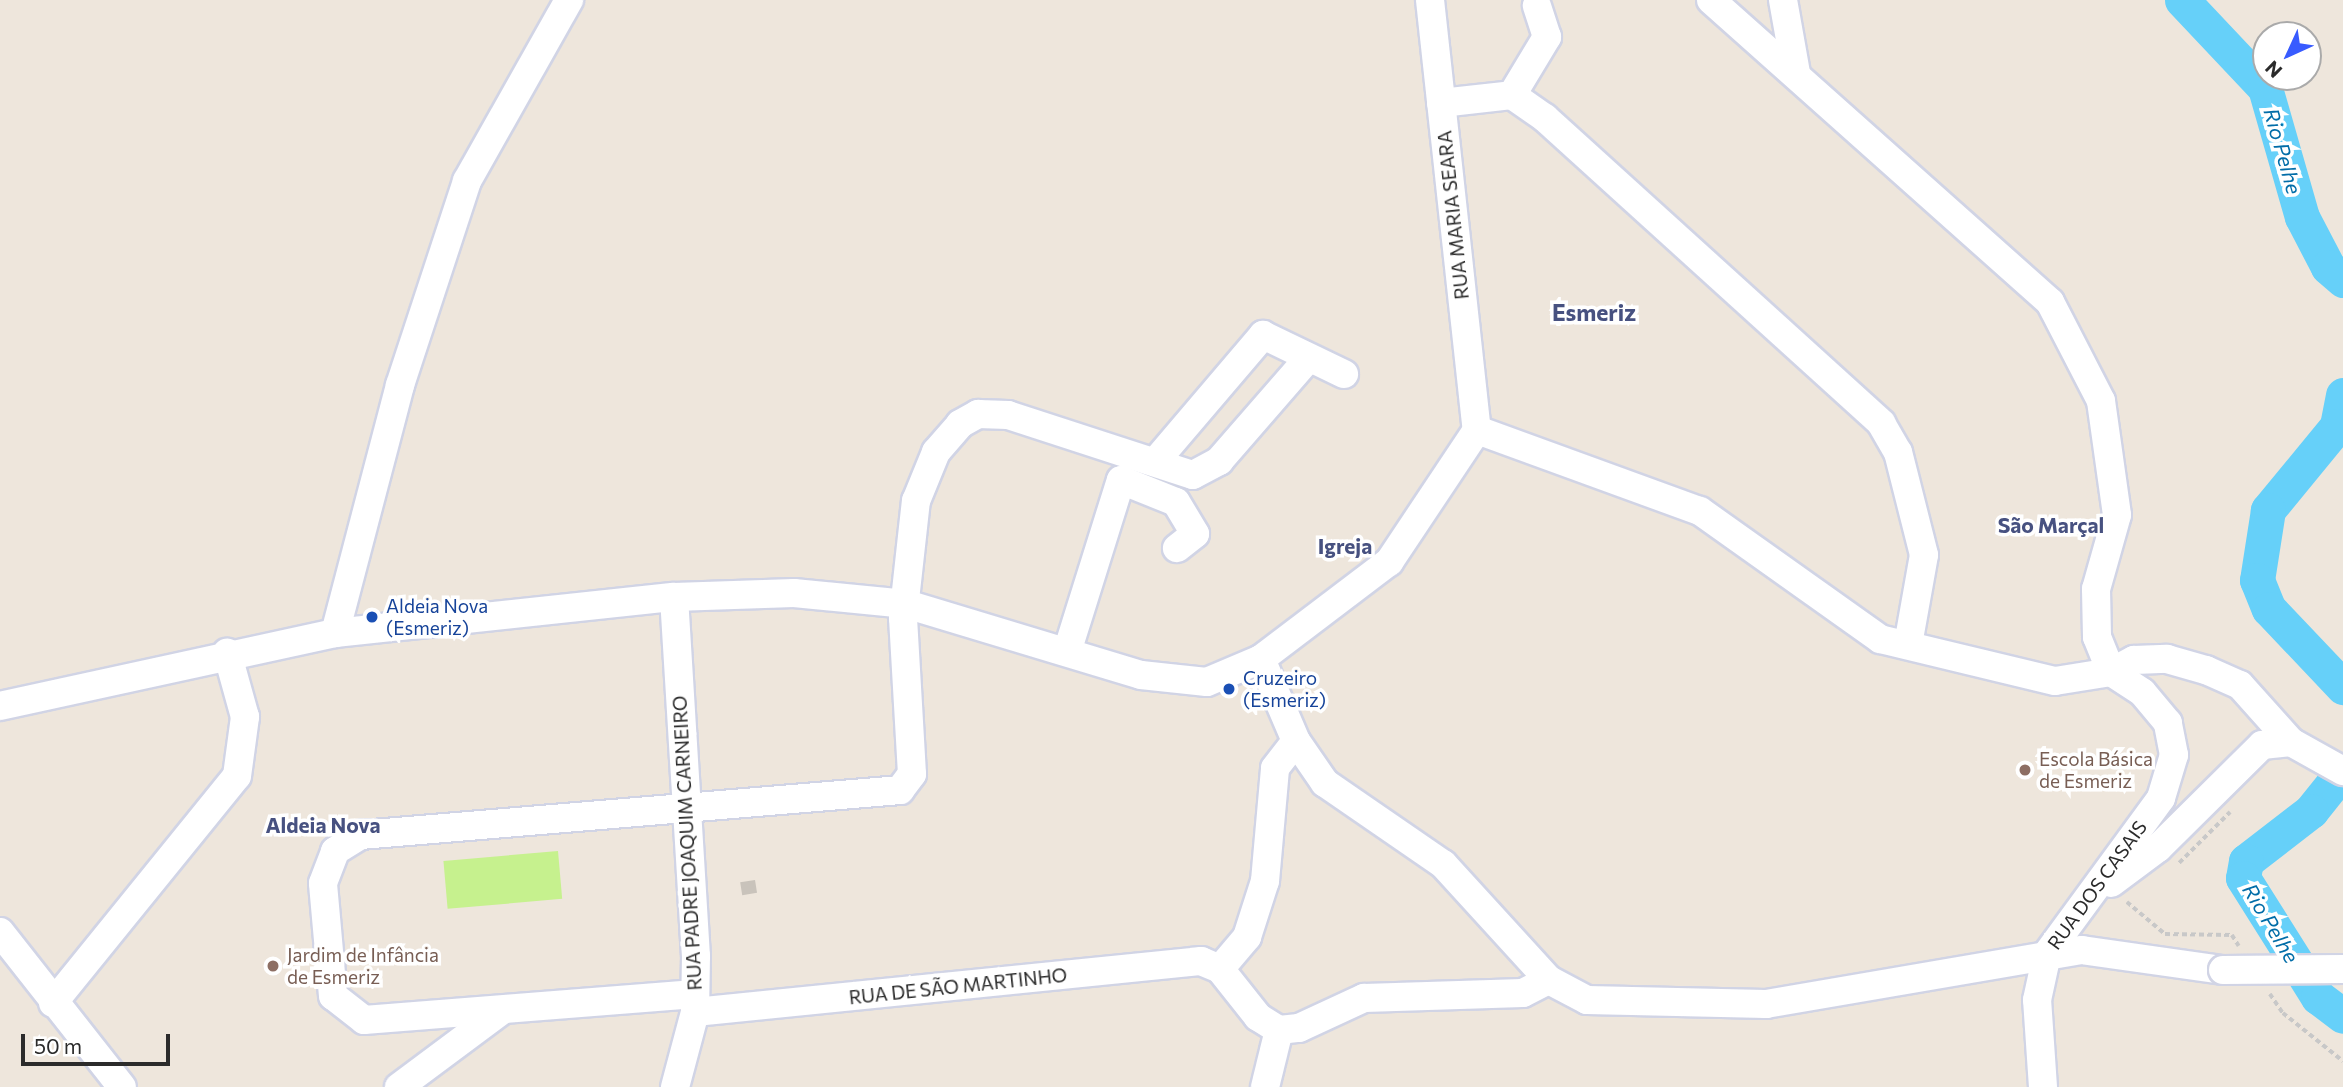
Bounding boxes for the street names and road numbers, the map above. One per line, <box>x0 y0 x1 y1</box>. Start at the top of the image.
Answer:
street label: RUA MARIA SEARA <box>1433 129 1473 301</box>
street label: RUA PADRE JOAQUIM CARNEIRO <box>668 695 706 991</box>
street label: RUA DOS CASAIS <box>2043 816 2151 954</box>
street label: RUA DE SÃO MARTINHO <box>848 963 1068 1009</box>

